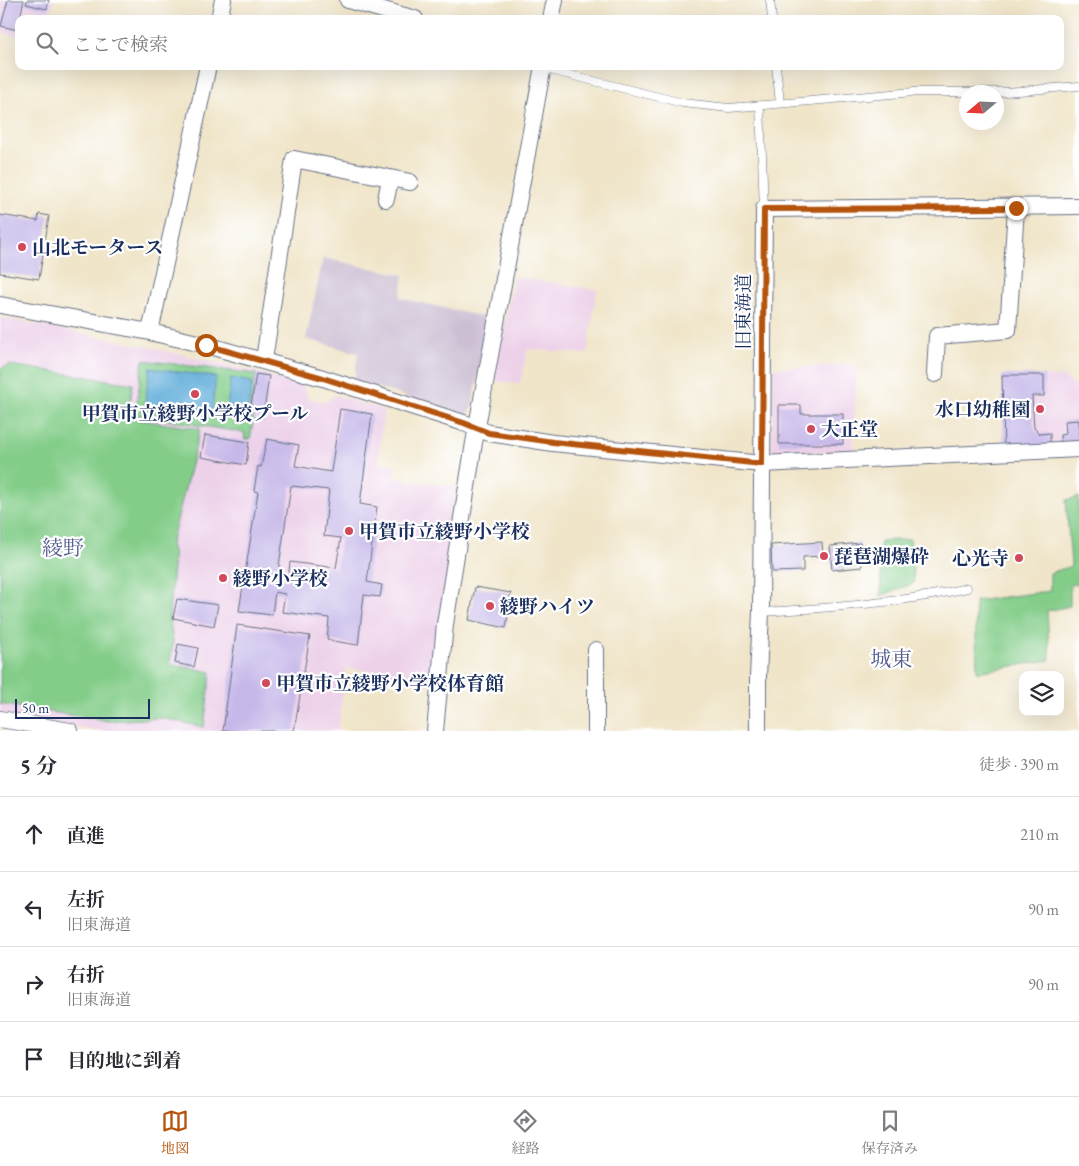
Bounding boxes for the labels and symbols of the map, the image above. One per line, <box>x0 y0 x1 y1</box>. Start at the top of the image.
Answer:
north arrow <box>959 85 1004 130</box>
route end <box>1005 197 1028 220</box>
place label: 山北モータース <box>32 235 163 260</box>
marker: 山北モータース <box>16 241 28 253</box>
street label: 旧東海道 <box>731 274 756 350</box>
route start <box>195 334 218 357</box>
marker: 甲賀市立綾野小学校プール <box>189 388 201 400</box>
place label: 水口幼稚園 <box>935 397 1030 422</box>
place label: 甲賀市立綾野小学校プール <box>81 401 309 426</box>
marker: 水口幼稚園 <box>1034 403 1046 415</box>
place label: 大正堂 <box>821 417 878 442</box>
marker: 大正堂 <box>805 423 817 435</box>
place label: 甲賀市立綾野小学校 <box>359 519 530 544</box>
marker: 甲賀市立綾野小学校 <box>343 525 355 537</box>
district label: 綾野 <box>42 534 84 561</box>
place label: 琵琶湖爆砕 <box>834 544 929 569</box>
place label: 心光寺 <box>952 546 1009 571</box>
marker: 琵琶湖爆砕 <box>818 550 830 562</box>
marker: 心光寺 <box>1013 552 1025 564</box>
place label: 綾野小学校 <box>233 566 328 591</box>
marker: 綾野小学校 <box>217 572 229 584</box>
place label: 綾野ハイツ <box>500 594 595 619</box>
marker: 綾野ハイツ <box>484 600 496 612</box>
district label: 城東 <box>870 645 912 672</box>
place label: 甲賀市立綾野小学校体育館 <box>276 671 504 696</box>
marker: 甲賀市立綾野小学校体育館 <box>260 677 272 689</box>
scale bar <box>15 696 150 719</box>

